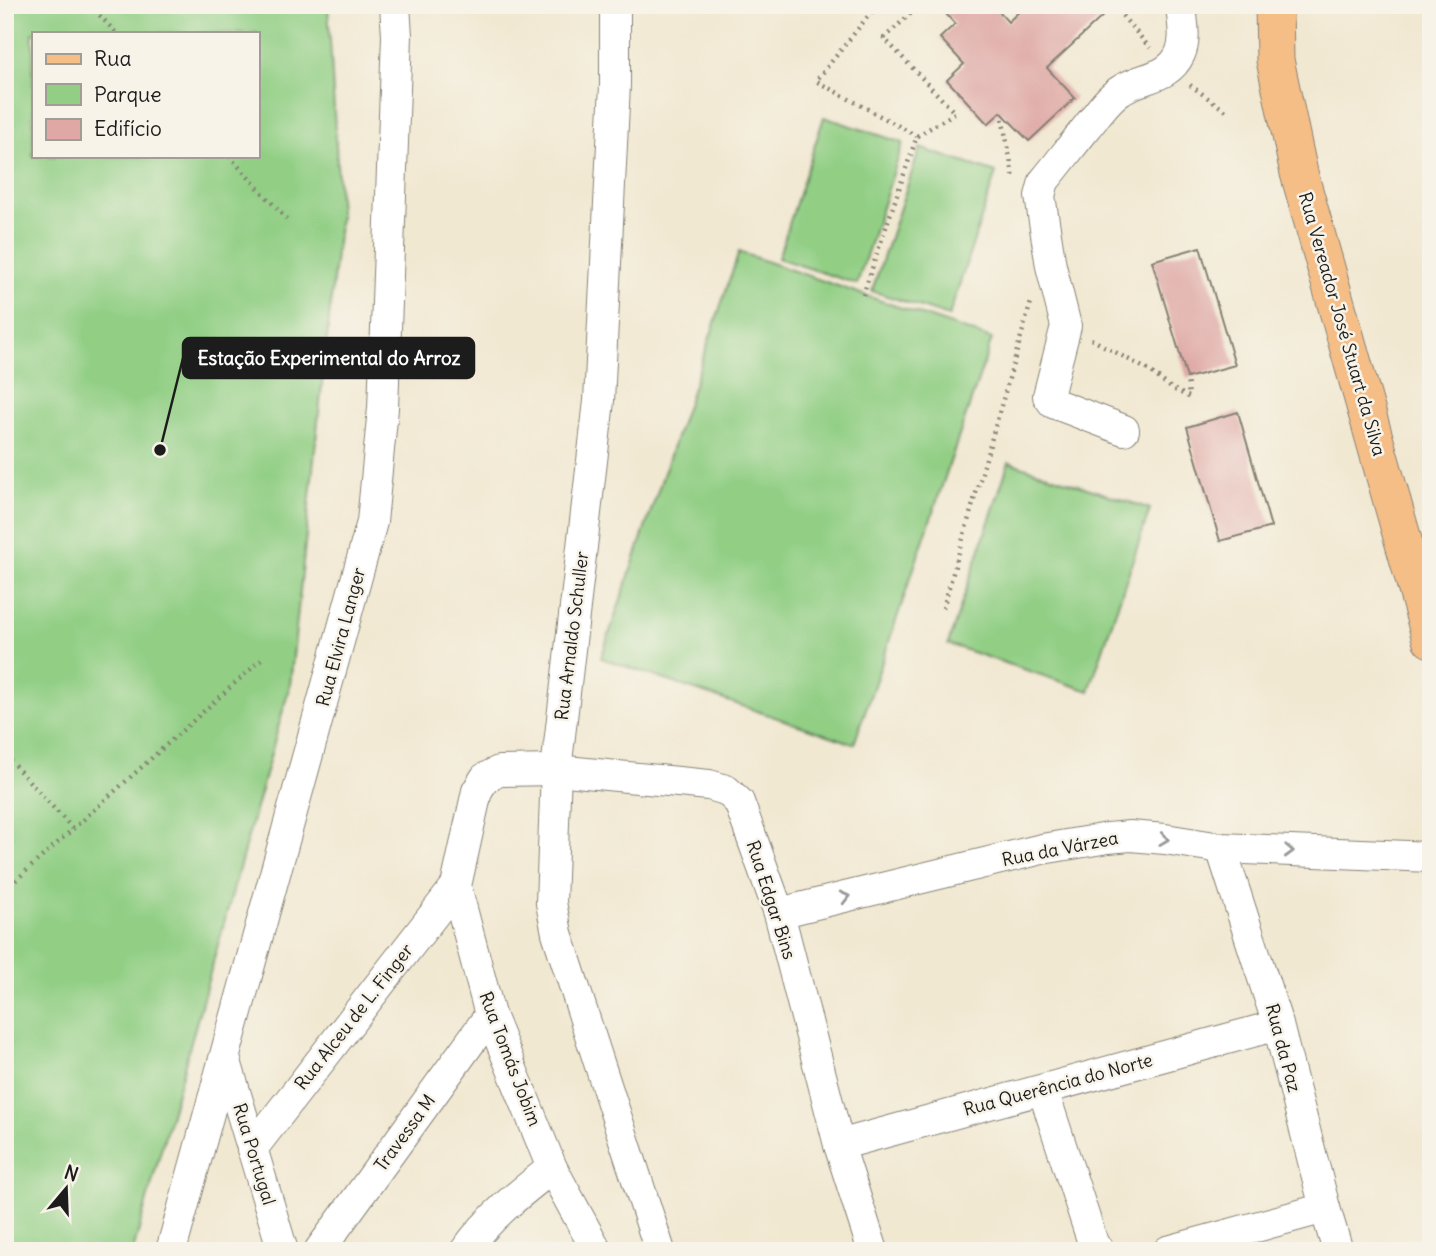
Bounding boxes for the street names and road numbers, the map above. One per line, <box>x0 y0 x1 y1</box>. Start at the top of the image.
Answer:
street label: Rua Vereador José Stuart da Silva <box>1294 189 1391 458</box>
street label: Rua Arnaldo Schuller <box>550 549 593 722</box>
street label: Rua Elvira Langer <box>311 564 370 709</box>
street label: Rua da Várzea <box>1000 826 1120 871</box>
street label: Rua Edgar Bins <box>741 838 802 962</box>
street label: Rua Alceu de L. Finger <box>289 938 418 1094</box>
street label: Rua Tomás Jobim <box>474 988 547 1130</box>
street label: Rua da Paz <box>1261 1001 1306 1095</box>
street label: Rua Querência do Norte <box>961 1048 1155 1121</box>
street label: Travessa M <box>369 1090 440 1176</box>
street label: Rua Portugal <box>228 1100 281 1207</box>

